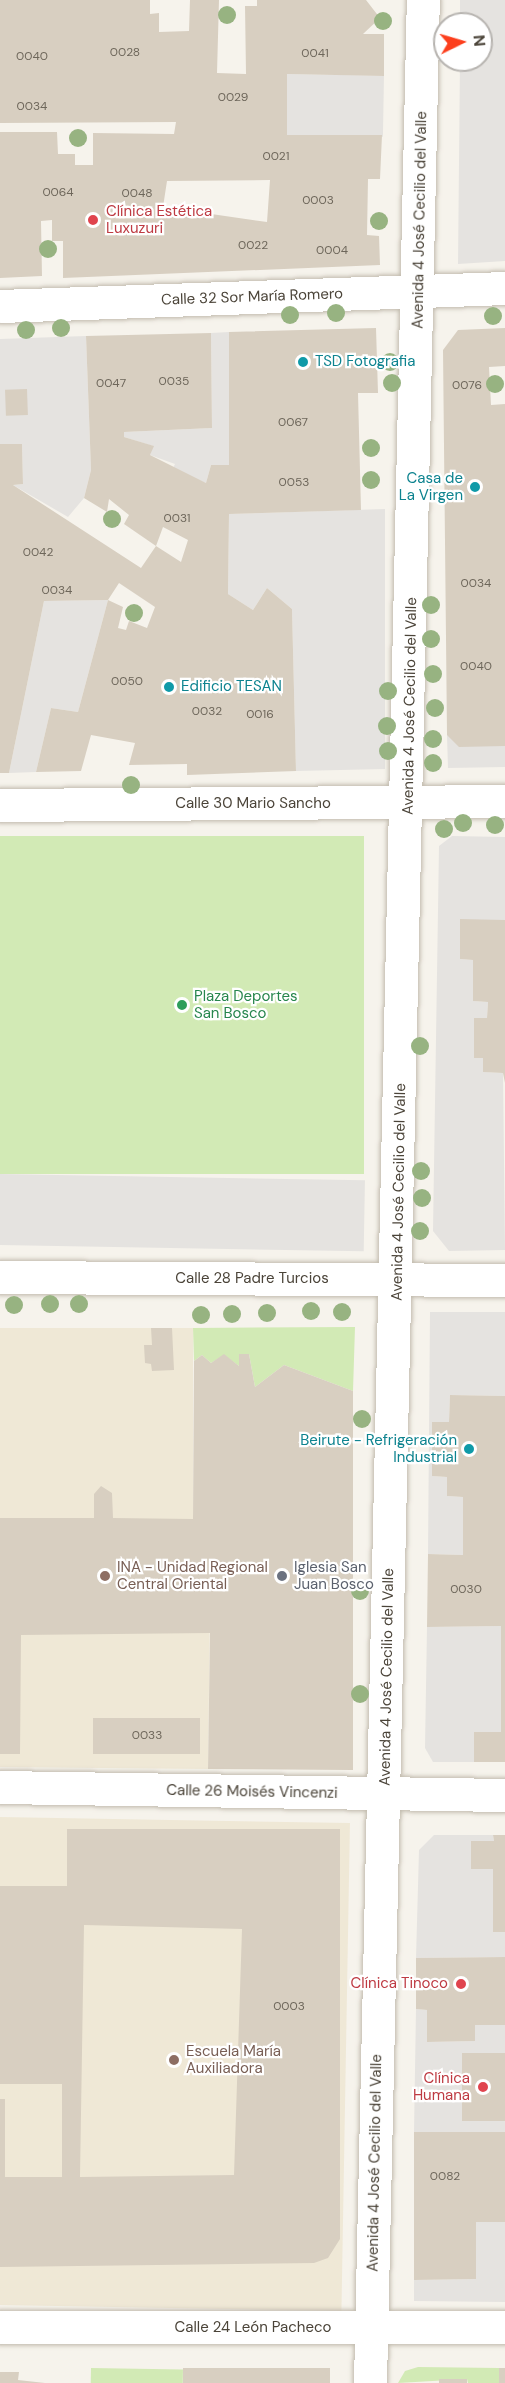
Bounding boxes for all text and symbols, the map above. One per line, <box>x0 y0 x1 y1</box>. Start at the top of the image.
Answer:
north arrow <box>433 12 493 72</box>
text: N <box>468 34 490 47</box>
house number: 0028 <box>110 46 140 60</box>
house number: 0041 <box>301 47 329 61</box>
house number: 0040 <box>16 50 48 64</box>
house number: 0029 <box>218 91 248 105</box>
house number: 0034 <box>17 100 47 114</box>
street label: Avenida 4 José Cecilio del Valle <box>409 111 431 329</box>
house number: 0021 <box>263 150 289 164</box>
house number: 0064 <box>42 186 74 200</box>
house number: 0048 <box>122 187 152 201</box>
house number: 0003 <box>302 194 334 208</box>
place label: Clínica Estética Luxuzuri <box>106 202 212 237</box>
marker: Clínica Estética Luxuzuri <box>84 211 102 229</box>
house number: 0022 <box>238 239 268 253</box>
house number: 0004 <box>316 244 348 258</box>
street label: Calle 32 Sor María Romero <box>161 285 343 309</box>
place label: TSD Fotografia <box>315 353 415 371</box>
marker: TSD Fotografia <box>296 355 310 369</box>
house number: 0035 <box>159 375 189 389</box>
house number: 0047 <box>96 377 126 391</box>
house number: 0076 <box>452 379 482 393</box>
house number: 0067 <box>278 416 308 430</box>
place label: Casa de La Virgen <box>399 469 463 504</box>
house number: 0053 <box>279 476 309 490</box>
marker: Casa de La Virgen <box>468 480 482 494</box>
house number: 0031 <box>163 512 191 526</box>
house number: 0042 <box>23 546 53 560</box>
house number: 0034 <box>461 577 491 591</box>
house number: 0034 <box>42 584 72 598</box>
street label: Avenida 4 José Cecilio del Valle <box>399 597 421 815</box>
house number: 0040 <box>460 660 492 674</box>
house number: 0050 <box>111 675 143 689</box>
place label: Edificio TESAN <box>181 678 282 696</box>
marker: Edificio TESAN <box>162 680 176 694</box>
house number: 0032 <box>192 705 222 719</box>
house number: 0016 <box>246 708 274 722</box>
street label: Calle 30 Mario Sancho <box>175 795 331 813</box>
place label: Plaza Deportes San Bosco <box>194 987 298 1022</box>
marker: Plaza Deportes San Bosco <box>175 998 189 1012</box>
street label: Avenida 4 José Cecilio del Valle <box>388 1083 410 1301</box>
street label: Calle 28 Padre Turcios <box>175 1270 329 1288</box>
place label: Beirute - Refrigeración Industrial <box>300 1431 457 1466</box>
marker: Beirute - Refrigeración Industrial <box>462 1442 476 1456</box>
place label: INA - Unidad Regional Central Oriental <box>117 1558 268 1593</box>
place label: Iglesia San Juan Bosco <box>294 1558 374 1593</box>
street label: Avenida 4 José Cecilio del Valle <box>376 1568 398 1786</box>
marker: INA - Unidad Regional Central Oriental <box>98 1569 112 1583</box>
marker: Iglesia San Juan Bosco <box>275 1569 289 1583</box>
house number: 0030 <box>450 1583 482 1597</box>
house number: 0033 <box>132 1729 162 1743</box>
street label: Calle 26 Moisés Vincenzi <box>166 1782 338 1802</box>
place label: Clínica Tinoco <box>351 1975 448 1993</box>
marker: Clínica Tinoco <box>452 1975 470 1993</box>
house number: 0003 <box>273 2000 305 2014</box>
place label: Escuela María Auxiliadora <box>186 2042 281 2077</box>
marker: Escuela María Auxiliadora <box>167 2053 181 2067</box>
street label: Avenida 4 José Cecilio del Valle <box>364 2054 386 2272</box>
place label: Clínica Humana <box>413 2069 470 2104</box>
marker: Clínica Humana <box>474 2078 492 2096</box>
house number: 0082 <box>430 2170 460 2184</box>
street label: Calle 24 León Pacheco <box>175 2319 331 2337</box>

